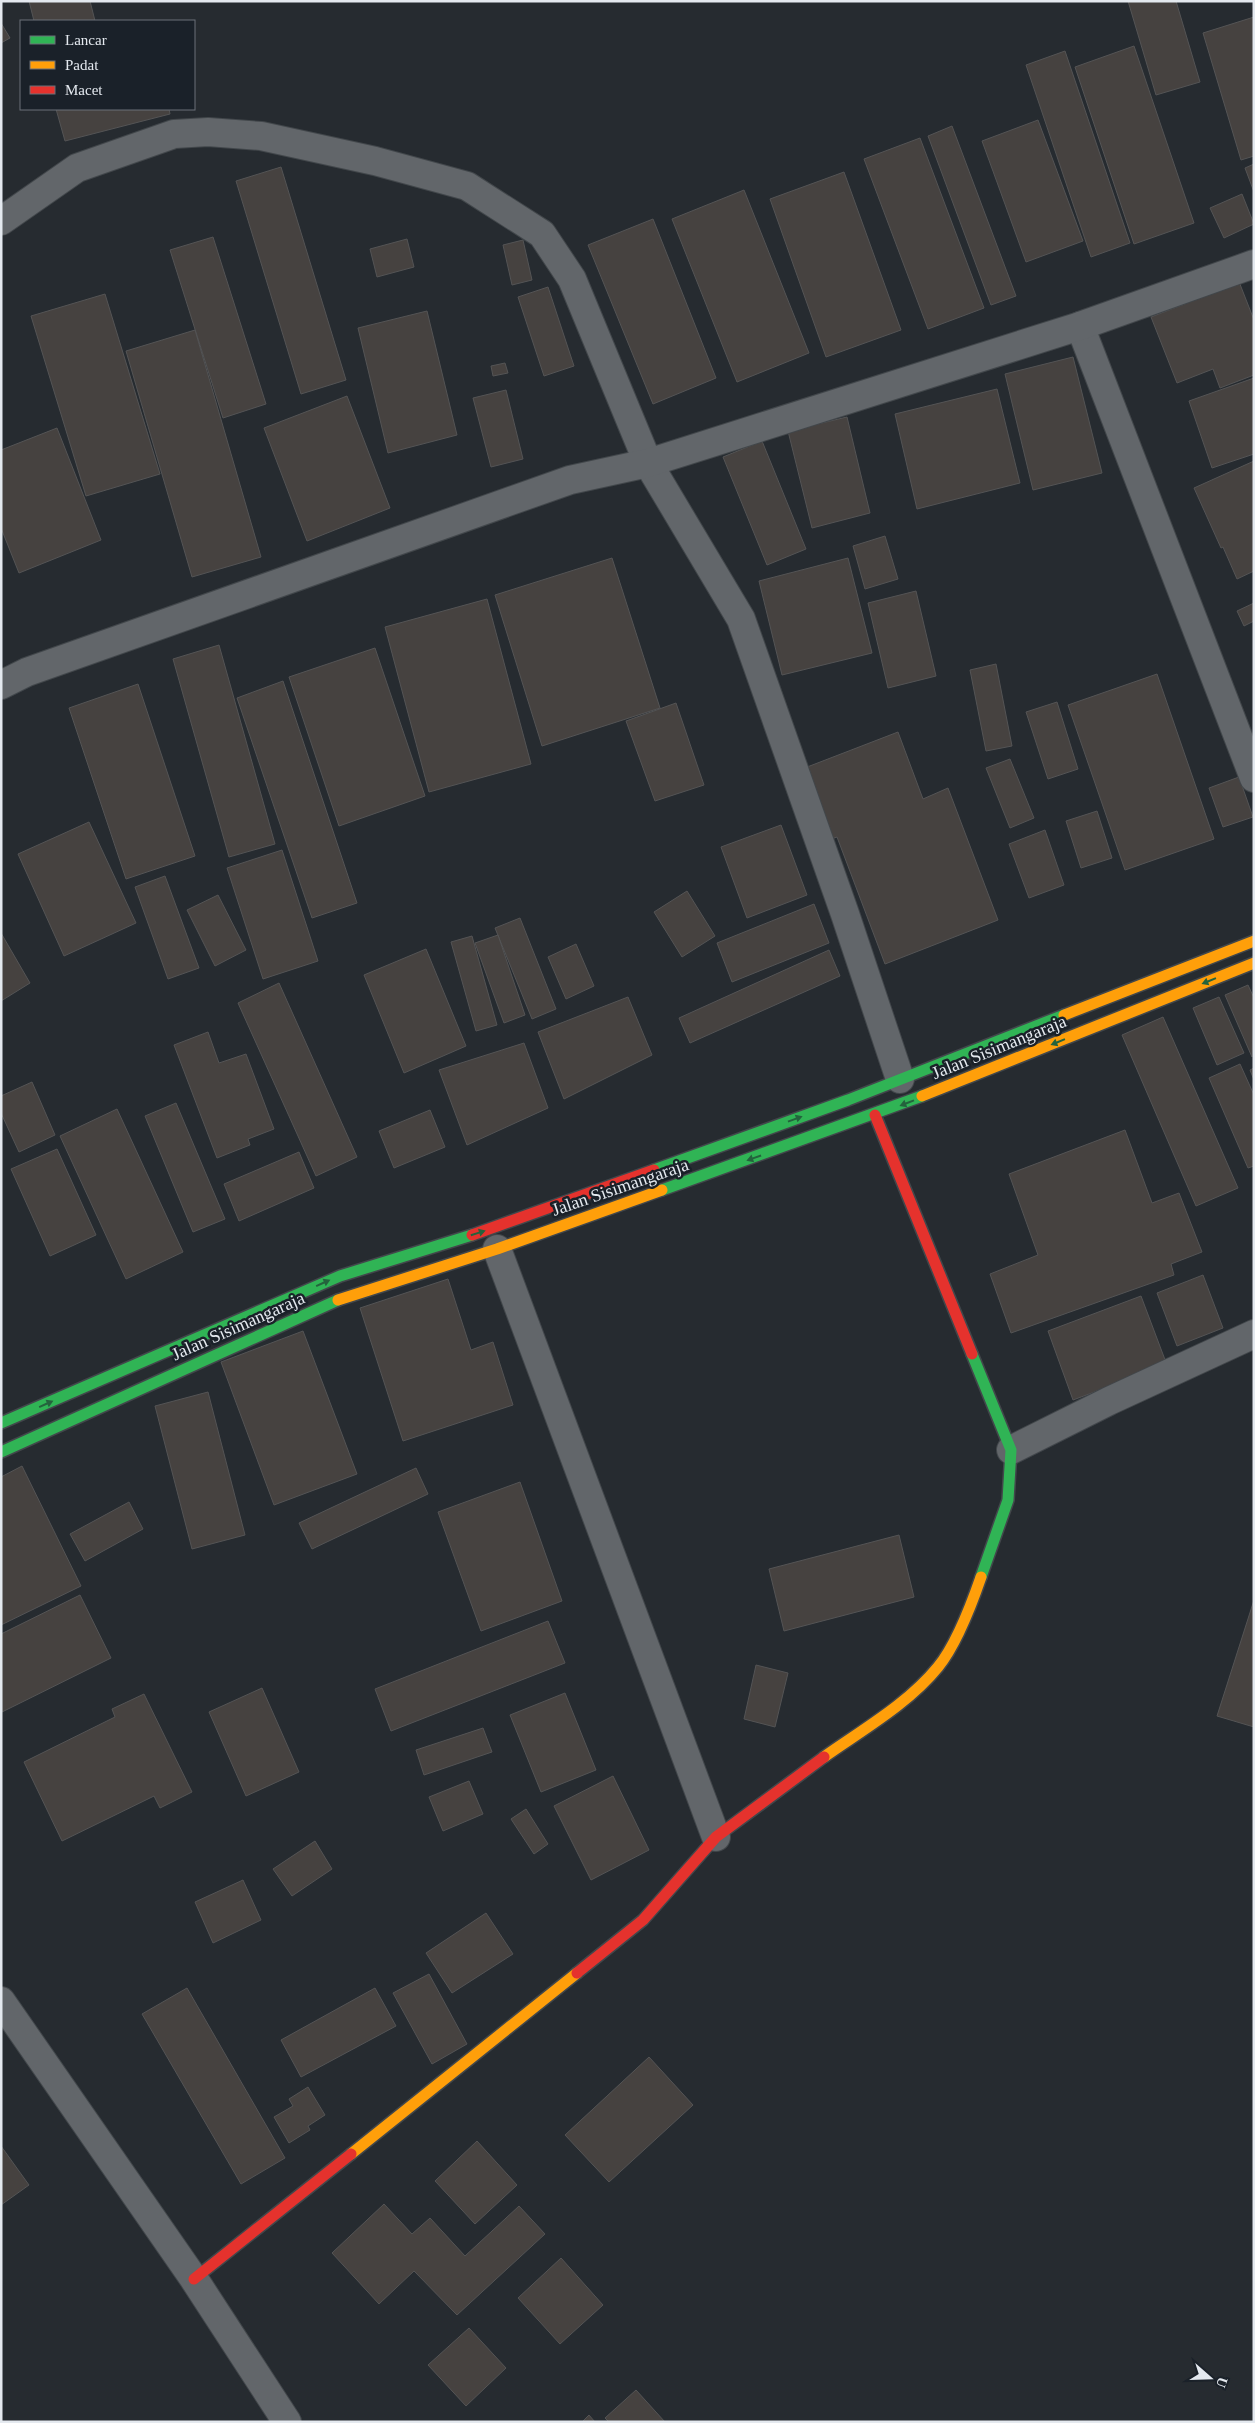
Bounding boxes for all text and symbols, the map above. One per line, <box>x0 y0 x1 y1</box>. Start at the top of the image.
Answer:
legend <box>20 20 195 110</box>
text: Lancar <box>65 32 107 48</box>
text: Padat <box>65 57 99 73</box>
text: Macet <box>65 82 103 98</box>
one-way arrow <box>1201 978 1216 986</box>
street label: Jalan Sisimangaraja <box>929 1011 1069 1083</box>
one-way arrow <box>1050 1038 1065 1046</box>
one-way arrow <box>899 1099 914 1107</box>
one-way arrow <box>788 1115 803 1122</box>
street label: Jalan Sisimangaraja <box>549 1154 691 1220</box>
one-way arrow <box>746 1154 761 1162</box>
one-way arrow <box>470 1229 485 1236</box>
one-way arrow <box>316 1279 330 1287</box>
street label: Jalan Sisimangaraja <box>168 1288 308 1364</box>
one-way arrow <box>39 1400 54 1408</box>
north arrow <box>1185 2353 1235 2403</box>
text: U <box>1213 2375 1231 2390</box>

